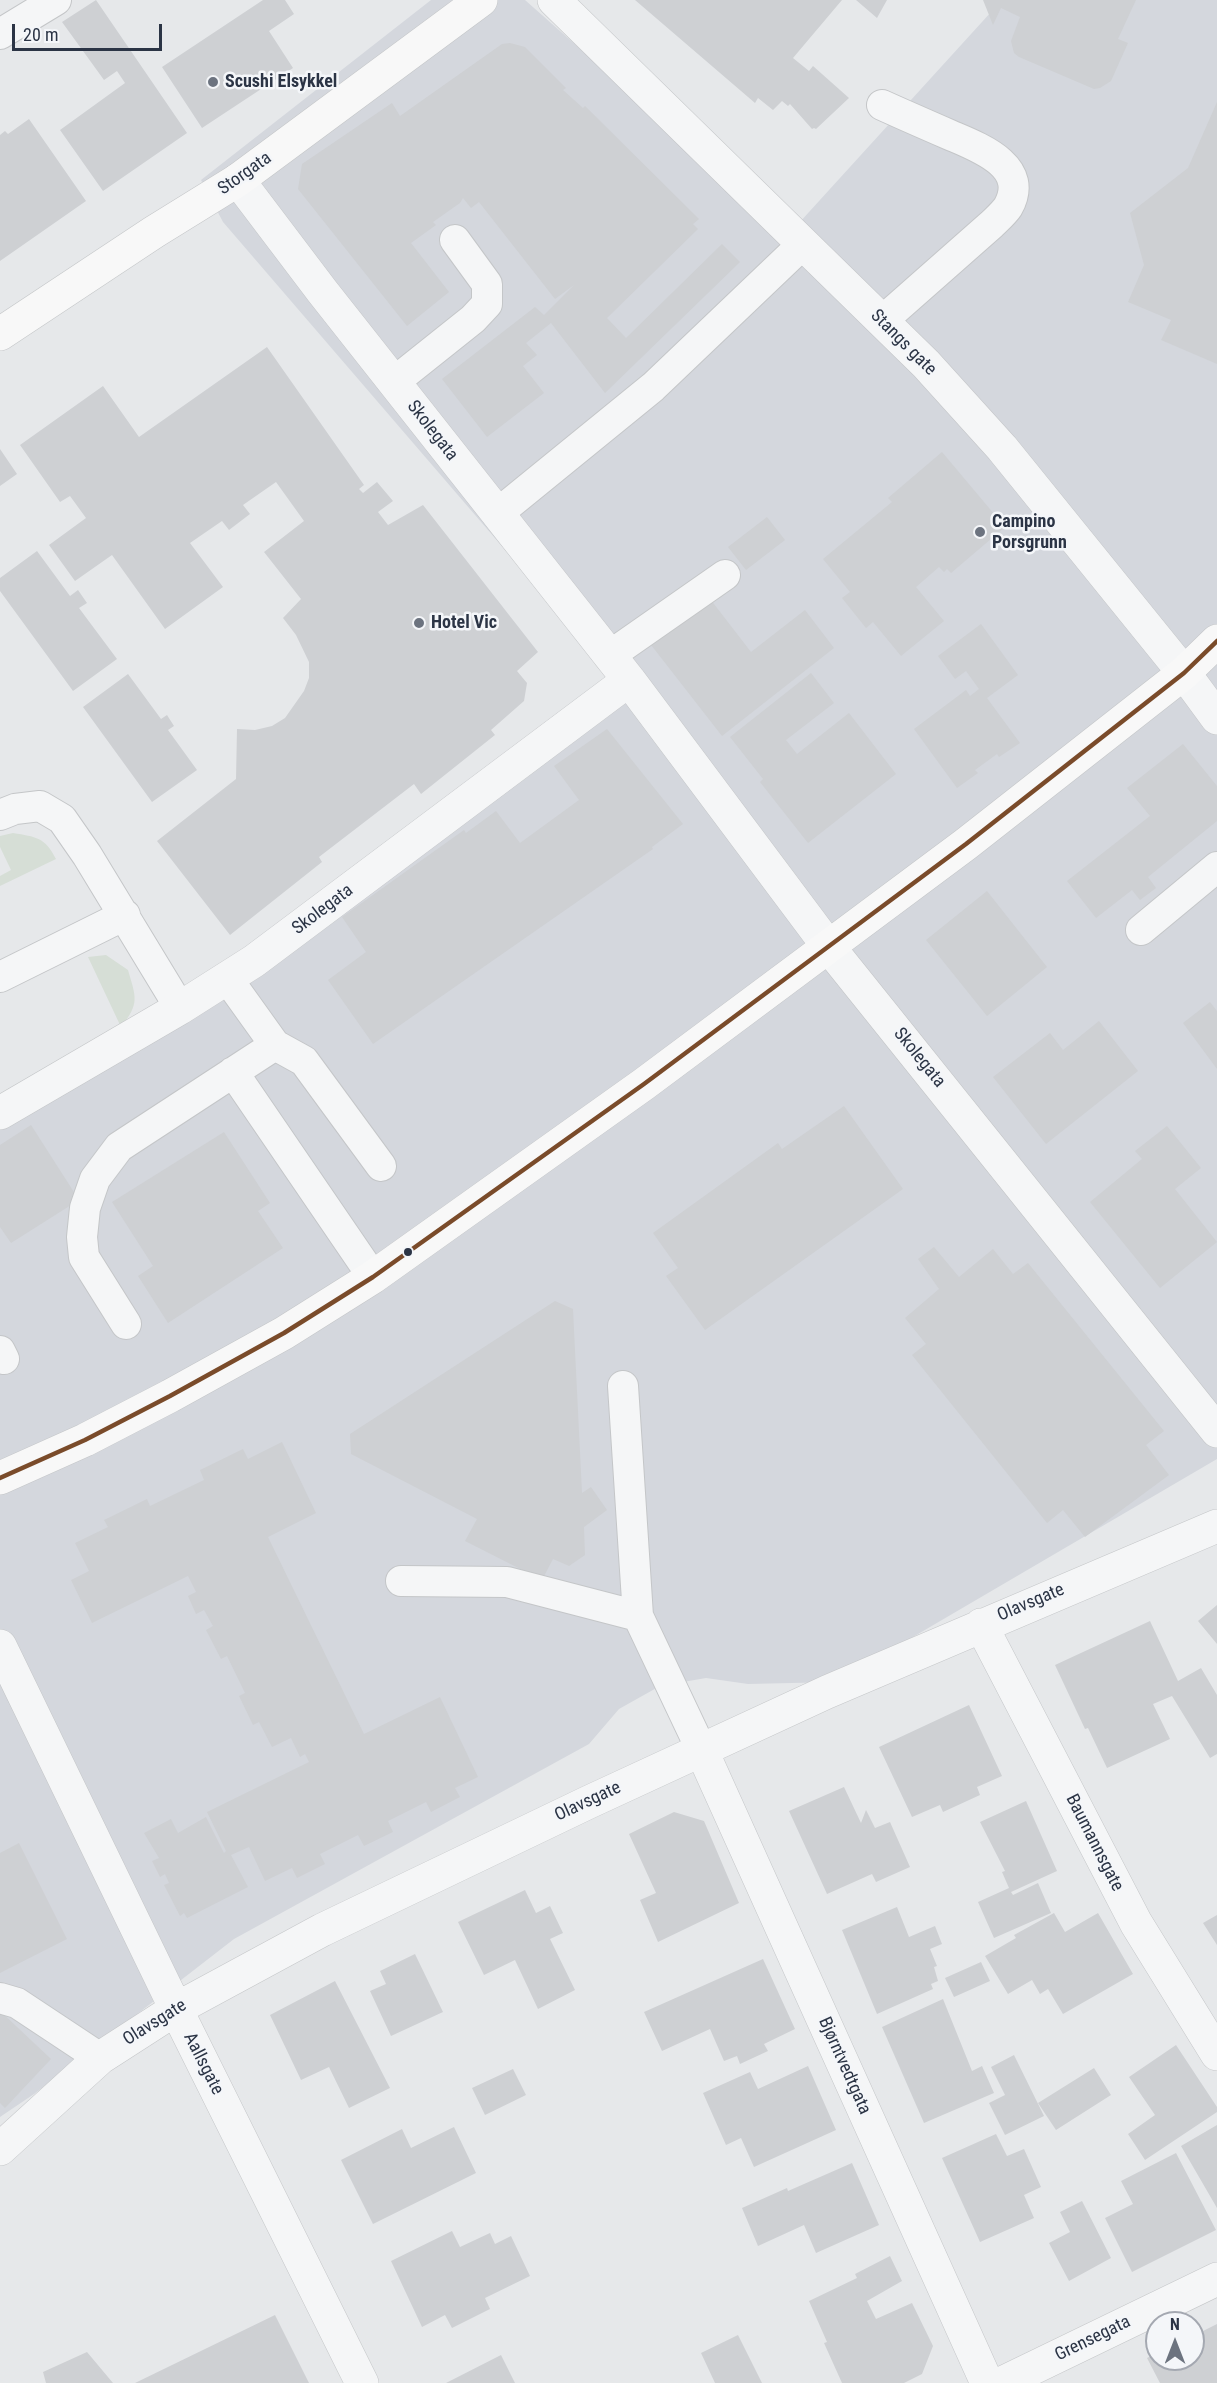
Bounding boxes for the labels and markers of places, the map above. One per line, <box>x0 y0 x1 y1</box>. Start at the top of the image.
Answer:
place label: Scushi Elsykkel <box>225 71 337 93</box>
marker: Scushi Elsykkel <box>206 75 220 89</box>
place label: Campino Porsgrunn <box>992 511 1067 554</box>
marker: Campino Porsgrunn <box>973 525 987 539</box>
place label: Hotel Vic <box>431 612 497 634</box>
marker: Hotel Vic <box>412 616 426 630</box>
unlabelled marker <box>402 1246 414 1258</box>

